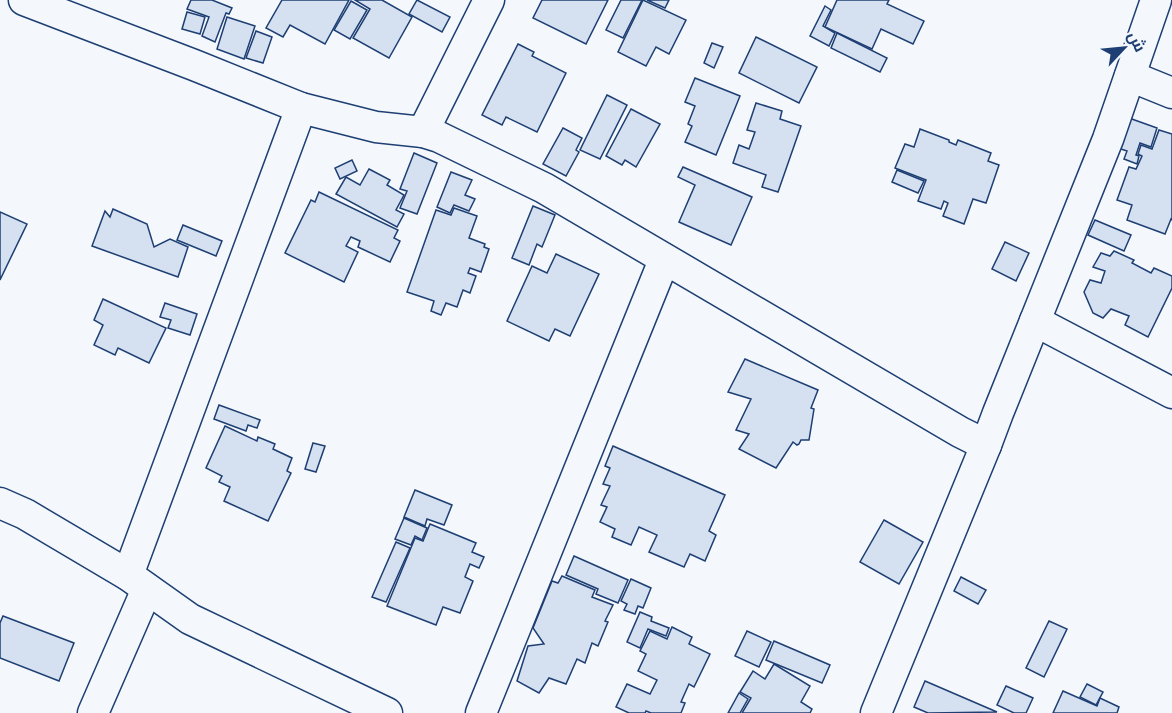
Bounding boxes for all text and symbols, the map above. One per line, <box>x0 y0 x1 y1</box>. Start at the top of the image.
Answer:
north arrow <box>1094 18 1154 78</box>
text: ش <box>1122 27 1153 56</box>

